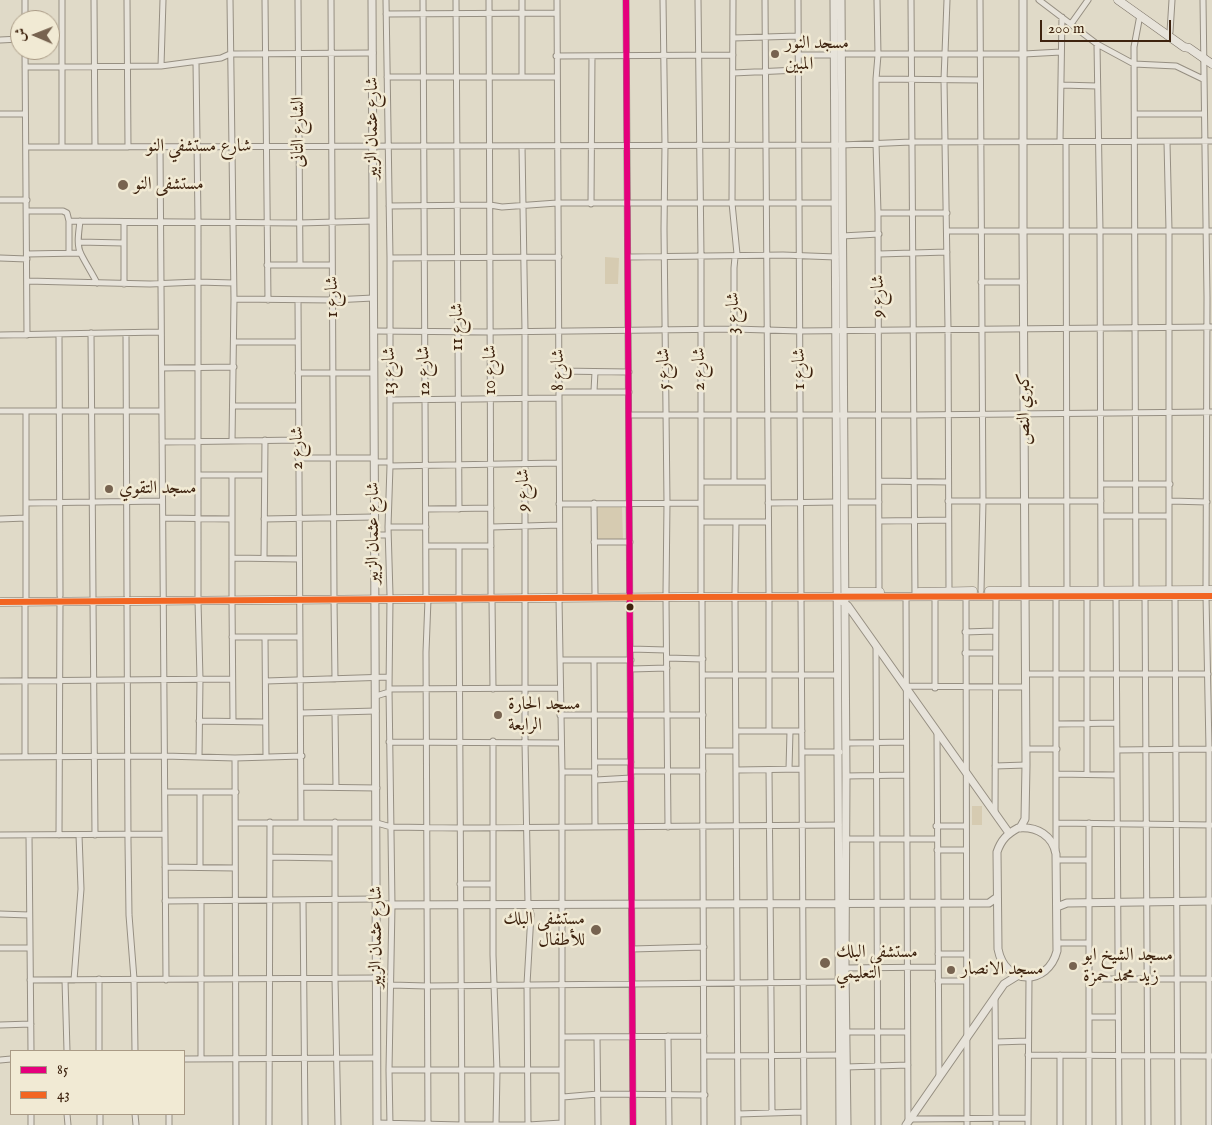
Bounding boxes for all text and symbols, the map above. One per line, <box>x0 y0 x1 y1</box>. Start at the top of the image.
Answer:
north arrow <box>10 10 60 60</box>
scale bar <box>1042 10 1173 42</box>
text: 200 m <box>1048 19 1085 38</box>
text: ش <box>12 28 30 42</box>
place label: مسجد النور المبين <box>785 33 849 76</box>
marker: مسجد النور المبين <box>769 48 781 60</box>
street label: شارع عثمان الزبير <box>362 77 384 179</box>
street label: الشارع التانى <box>288 96 310 168</box>
street label: شارع مستشفي النو <box>147 136 251 158</box>
place label: مستشفى النو <box>134 174 204 196</box>
marker: مستشفى النو <box>116 178 130 192</box>
street label: شارع 9 <box>868 274 890 318</box>
street label: شارع 1 <box>322 276 344 318</box>
street label: شارع 3 <box>723 292 745 334</box>
street label: شارع 11 <box>447 303 469 351</box>
street label: شارع 10 <box>480 345 502 395</box>
street label: شارع 12 <box>414 346 436 396</box>
street label: شارع 13 <box>379 347 401 395</box>
street label: شارع 2 <box>689 347 711 391</box>
street label: شارع 5 <box>654 348 676 390</box>
street label: شارع 1 <box>789 348 811 390</box>
street label: شارع 8 <box>548 349 570 391</box>
street label: كبري النص <box>1014 373 1036 445</box>
street label: شارع 2 <box>287 426 309 470</box>
street label: شارع 9 <box>513 468 535 512</box>
place label: مسجد التقوي <box>119 478 196 500</box>
street label: شارع عثمان الزبير <box>363 482 385 584</box>
marker: مسجد التقوي <box>103 483 115 495</box>
unlabelled marker <box>625 602 635 612</box>
place label: مسجد الحارة الرابعة <box>508 694 580 736</box>
marker: مسجد الحارة الرابعة <box>492 709 504 721</box>
street label: شارع عثمان الزبير <box>366 886 388 988</box>
place label: مستشفى البلك للأطفال <box>503 909 585 952</box>
marker: مستشفى البلك للأطفال <box>589 923 603 937</box>
place label: مستشفى البلك التعليمي <box>836 942 918 984</box>
place label: مسجد الشيخ ابو زيد محمد حمزة <box>1083 945 1173 988</box>
marker: مستشفى البلك التعليمي <box>818 956 832 970</box>
place label: مسجد الانصار <box>961 959 1043 981</box>
marker: مسجد الشيخ ابو زيد محمد حمزة <box>1067 960 1079 972</box>
marker: مسجد الانصار <box>945 964 957 976</box>
legend <box>10 1050 185 1115</box>
text: 85 <box>57 1060 68 1079</box>
text: 43 <box>57 1085 70 1104</box>

